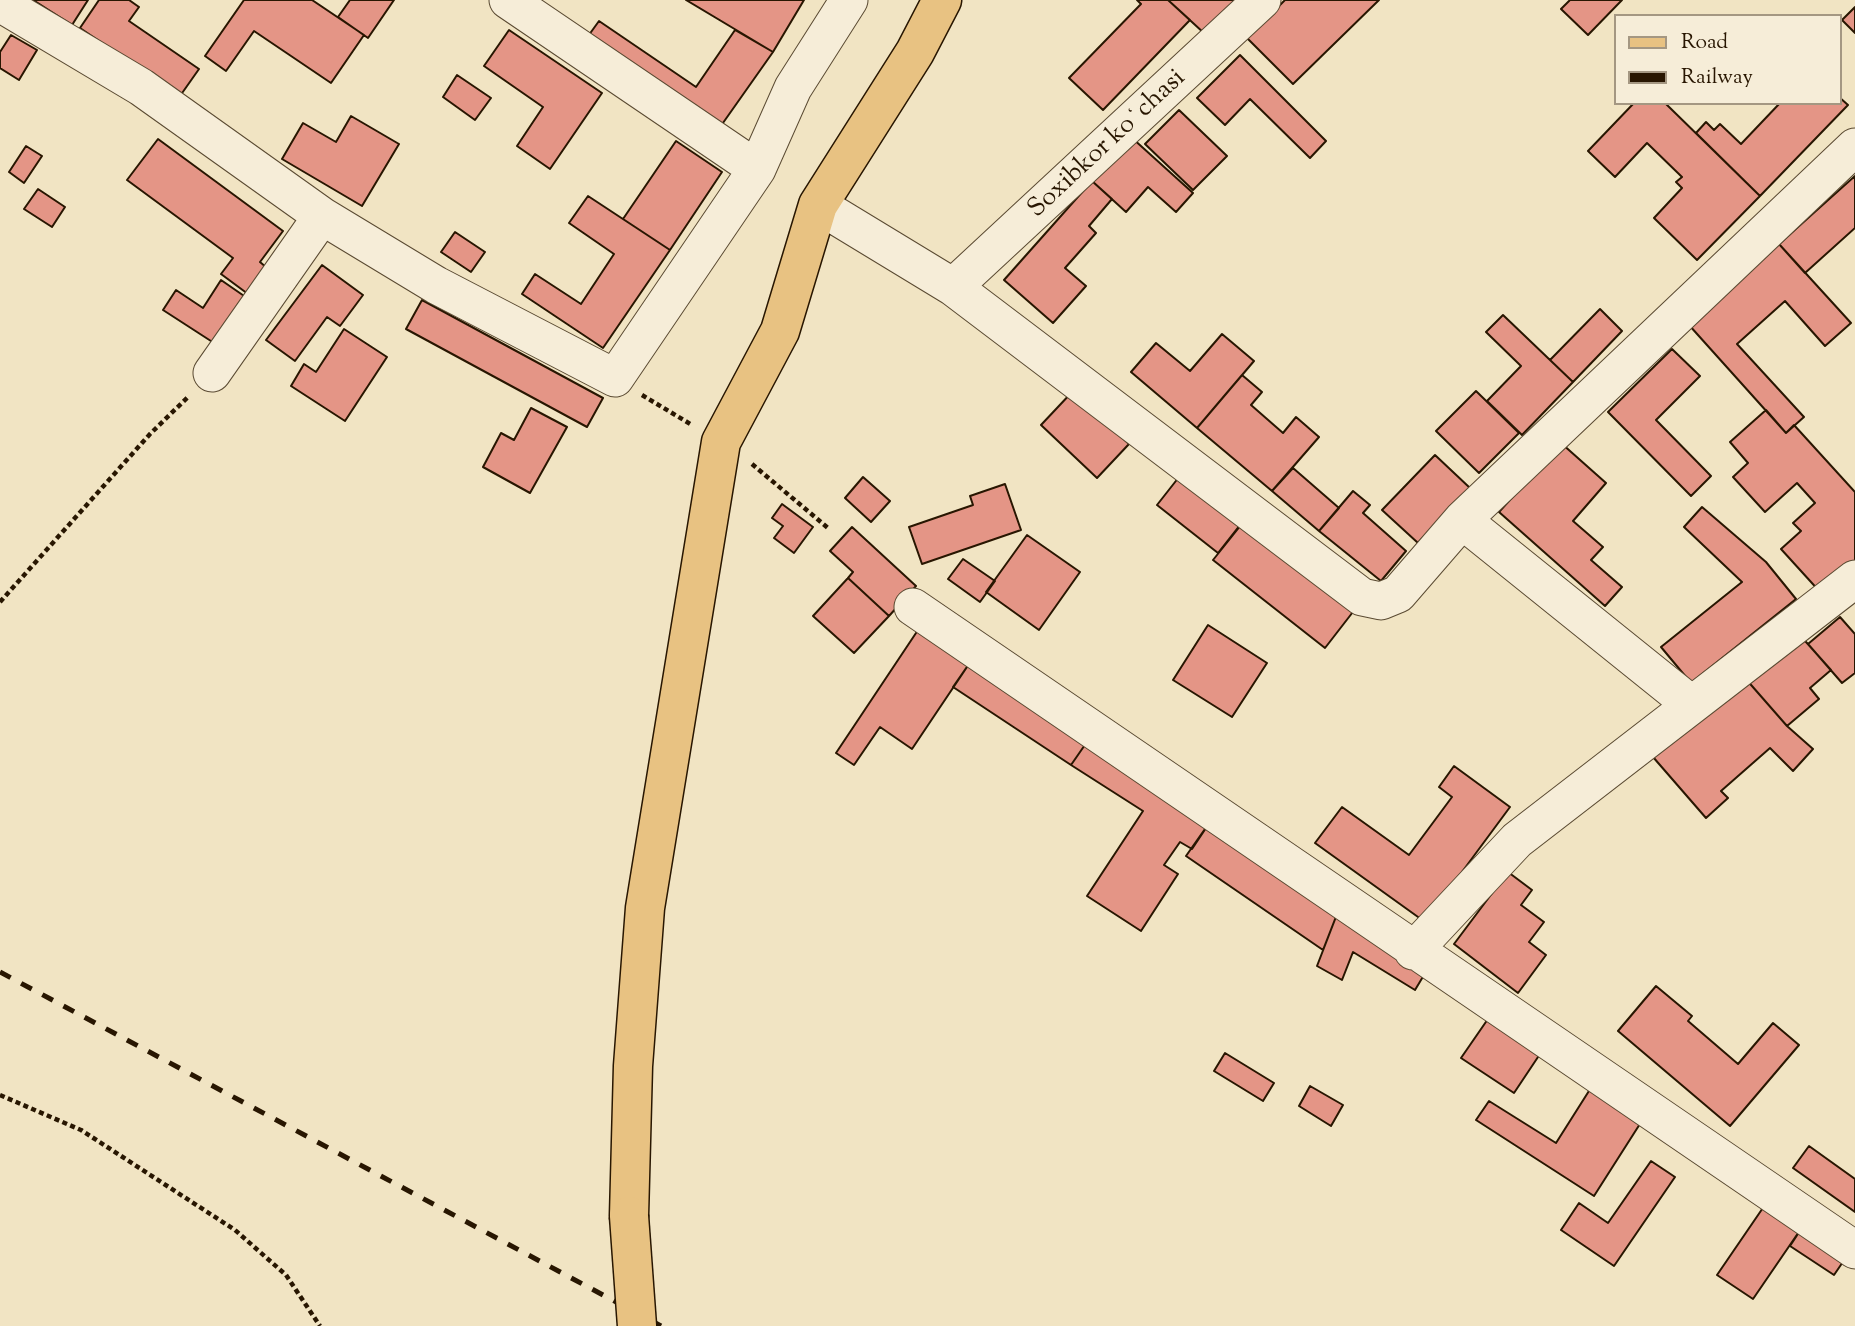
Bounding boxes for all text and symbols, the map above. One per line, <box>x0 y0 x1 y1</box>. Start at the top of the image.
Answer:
legend <box>1614 14 1841 105</box>
text: Road <box>1681 28 1728 58</box>
text: Railway <box>1681 63 1753 93</box>
street label: Soxibkor koʻchasi <box>1023 64 1193 226</box>

